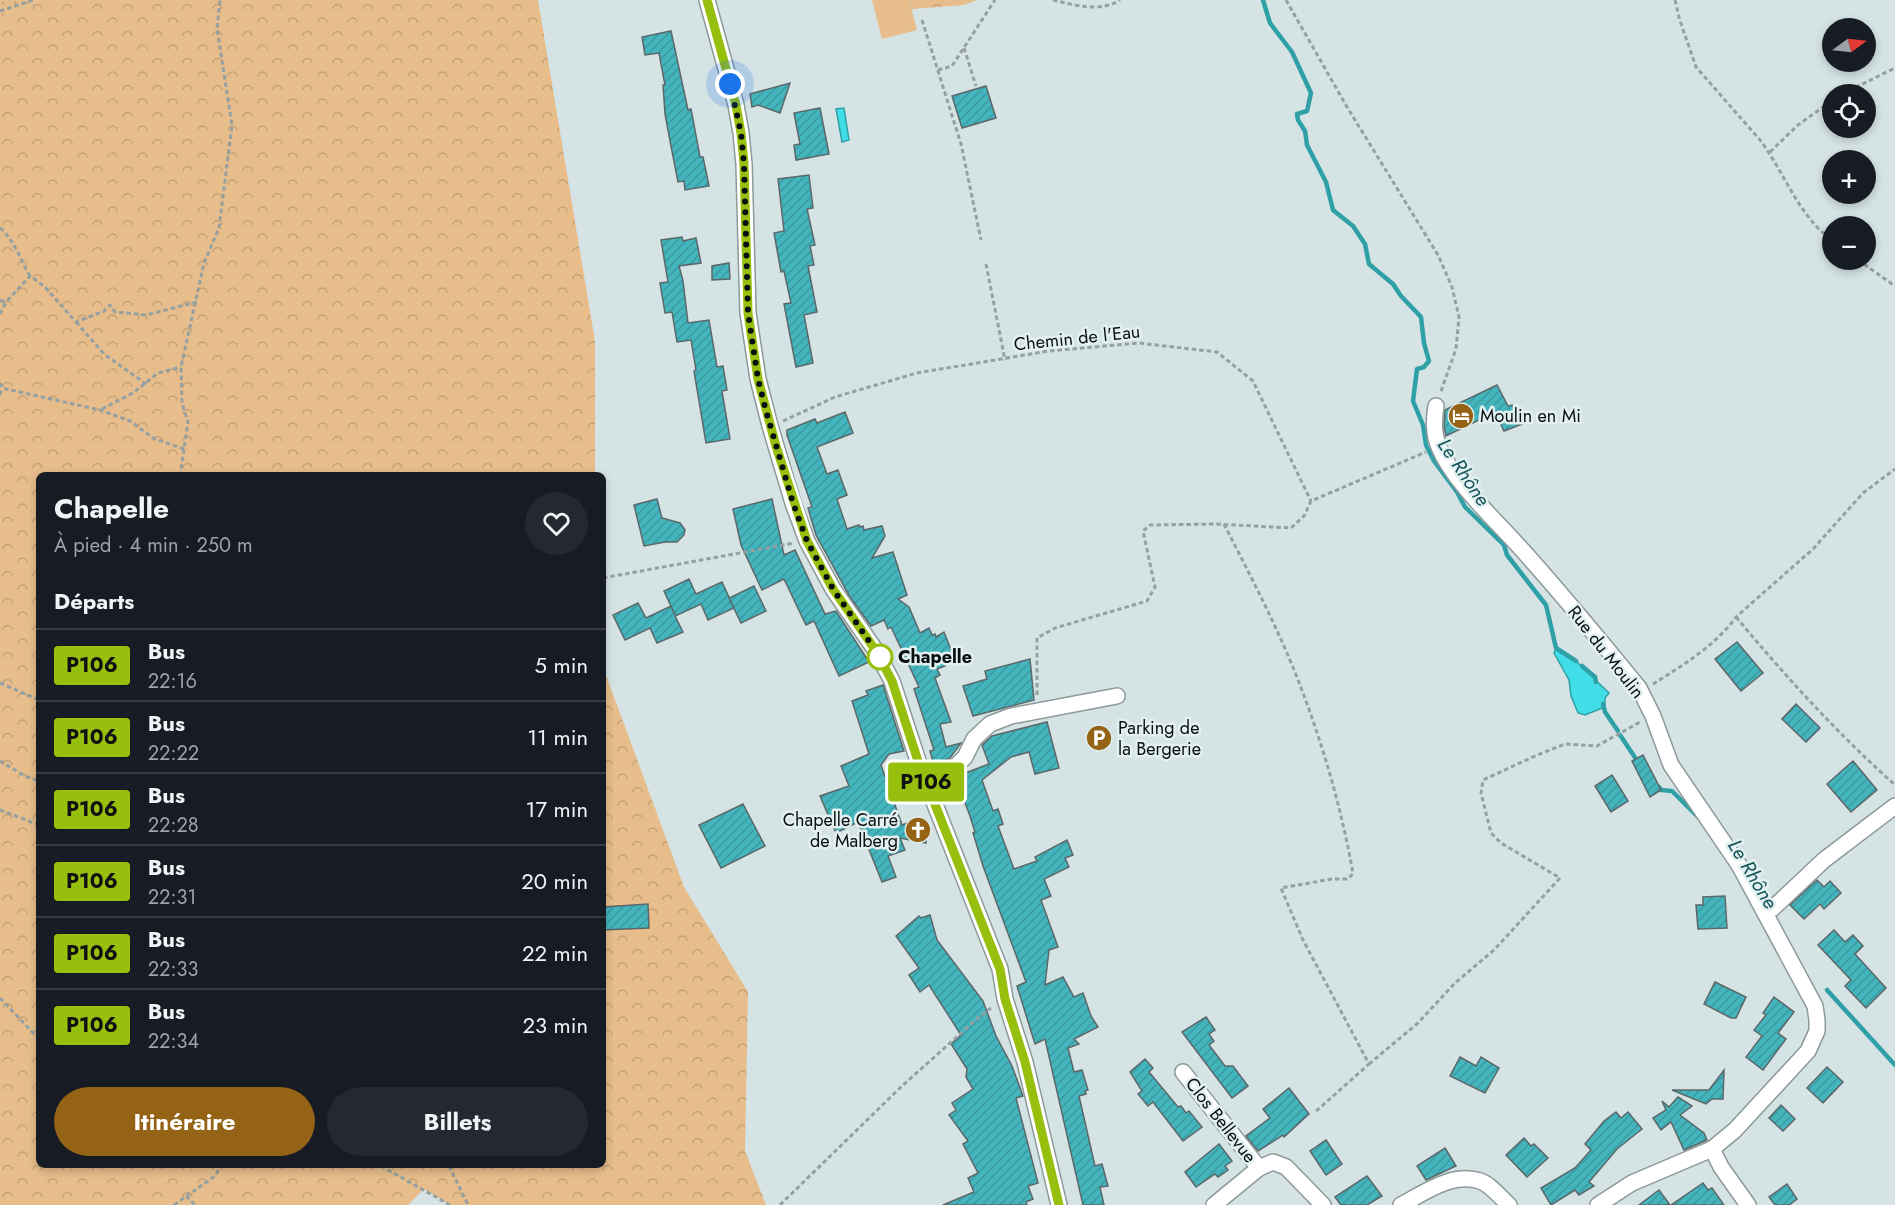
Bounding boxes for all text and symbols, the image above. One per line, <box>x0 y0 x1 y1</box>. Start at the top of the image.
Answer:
north arrow <box>1822 18 1876 72</box>
map controls <box>1822 18 1876 270</box>
your location <box>715 69 745 99</box>
button: locate <box>1822 84 1876 138</box>
button: + <box>1822 150 1876 204</box>
button: − <box>1822 216 1876 270</box>
street label: Chemin de l'Eau <box>1013 318 1141 358</box>
hotel icon: Moulin en Mi <box>1446 401 1476 431</box>
place label: Moulin en Mi <box>1480 403 1581 429</box>
water label: Le Rhône <box>1430 432 1497 512</box>
text: Chapelle <box>54 488 169 529</box>
button: heart <box>525 492 588 555</box>
text: À pied · 4 min · 250 m <box>54 531 253 560</box>
text: Départs <box>54 585 134 617</box>
street label: Rue du Moulin <box>1561 600 1651 704</box>
text: Bus <box>148 635 185 667</box>
marker: Chapelle <box>867 644 893 670</box>
place label: Chapelle <box>898 644 972 670</box>
text: 5 min <box>535 649 588 681</box>
text: P106 <box>66 650 118 680</box>
text: 22:16 <box>148 667 197 696</box>
text: Bus <box>148 707 185 739</box>
place label: Parking de la Bergerie <box>1118 715 1201 762</box>
text: 11 min <box>527 721 588 753</box>
text: P106 <box>66 722 118 752</box>
parking icon: Parking de la Bergerie <box>1084 723 1114 753</box>
text: 22:22 <box>148 739 199 768</box>
line badge: P106 <box>884 762 968 802</box>
text: P106 <box>900 767 952 797</box>
text: Bus <box>148 779 185 811</box>
text: 17 min <box>526 793 588 825</box>
text: P106 <box>66 794 118 824</box>
place label: Chapelle Carré de Malberg <box>783 807 898 854</box>
text: 22:28 <box>148 811 199 840</box>
church icon: Chapelle Carré de Malberg <box>903 815 933 845</box>
water label: Le Rhône <box>1720 834 1785 915</box>
text: Bus <box>148 851 185 883</box>
text: 20 min <box>521 865 588 897</box>
text: P106 <box>66 866 118 896</box>
text: 22:31 <box>148 883 196 912</box>
text: Bus <box>148 923 185 955</box>
text: 22 min <box>522 937 588 969</box>
text: P106 <box>66 938 118 968</box>
text: 22:33 <box>148 955 198 984</box>
text: Bus <box>148 995 185 1027</box>
text: 23 min <box>522 1009 588 1041</box>
text: P106 <box>66 1010 118 1040</box>
text: 22:34 <box>148 1027 199 1056</box>
street label: Clos Bellevue <box>1179 1072 1263 1168</box>
button: Itinéraire <box>54 1087 315 1156</box>
button: Billets <box>327 1087 588 1156</box>

